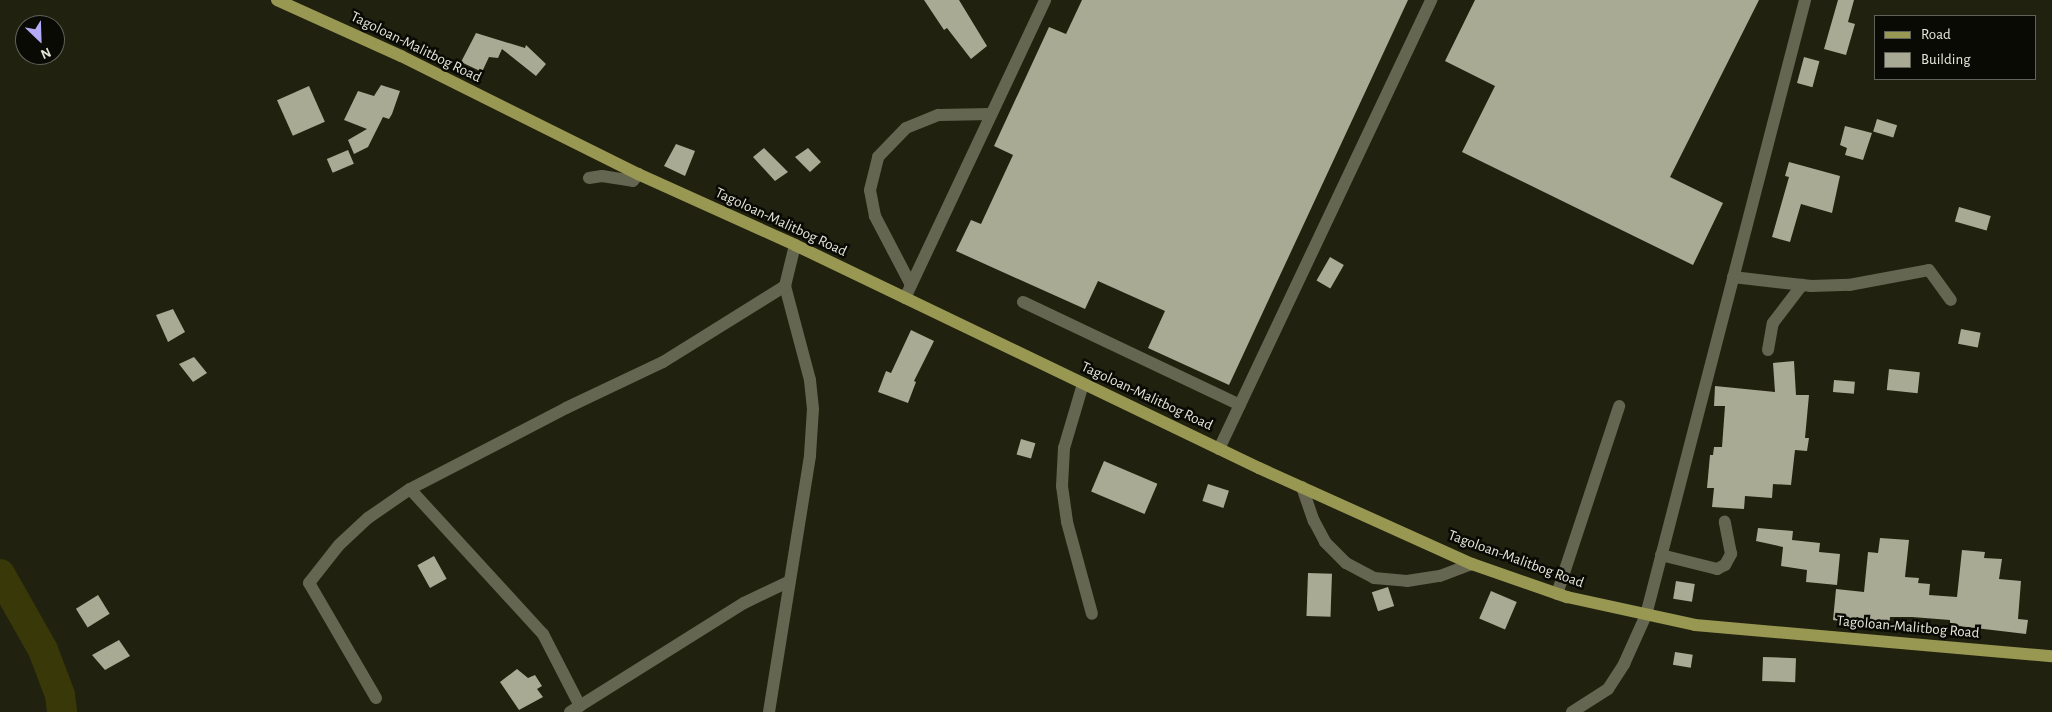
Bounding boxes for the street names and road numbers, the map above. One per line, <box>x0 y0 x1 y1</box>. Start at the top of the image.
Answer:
street label: Tagoloan-Malitbog Road <box>348 8 484 86</box>
street label: Tagoloan-Malitbog Road <box>712 184 850 260</box>
street label: Tagoloan-Malitbog Road <box>1078 358 1216 434</box>
street label: Tagoloan-Malitbog Road <box>1446 526 1586 592</box>
street label: Tagoloan-Malitbog Road <box>1836 612 1980 642</box>

